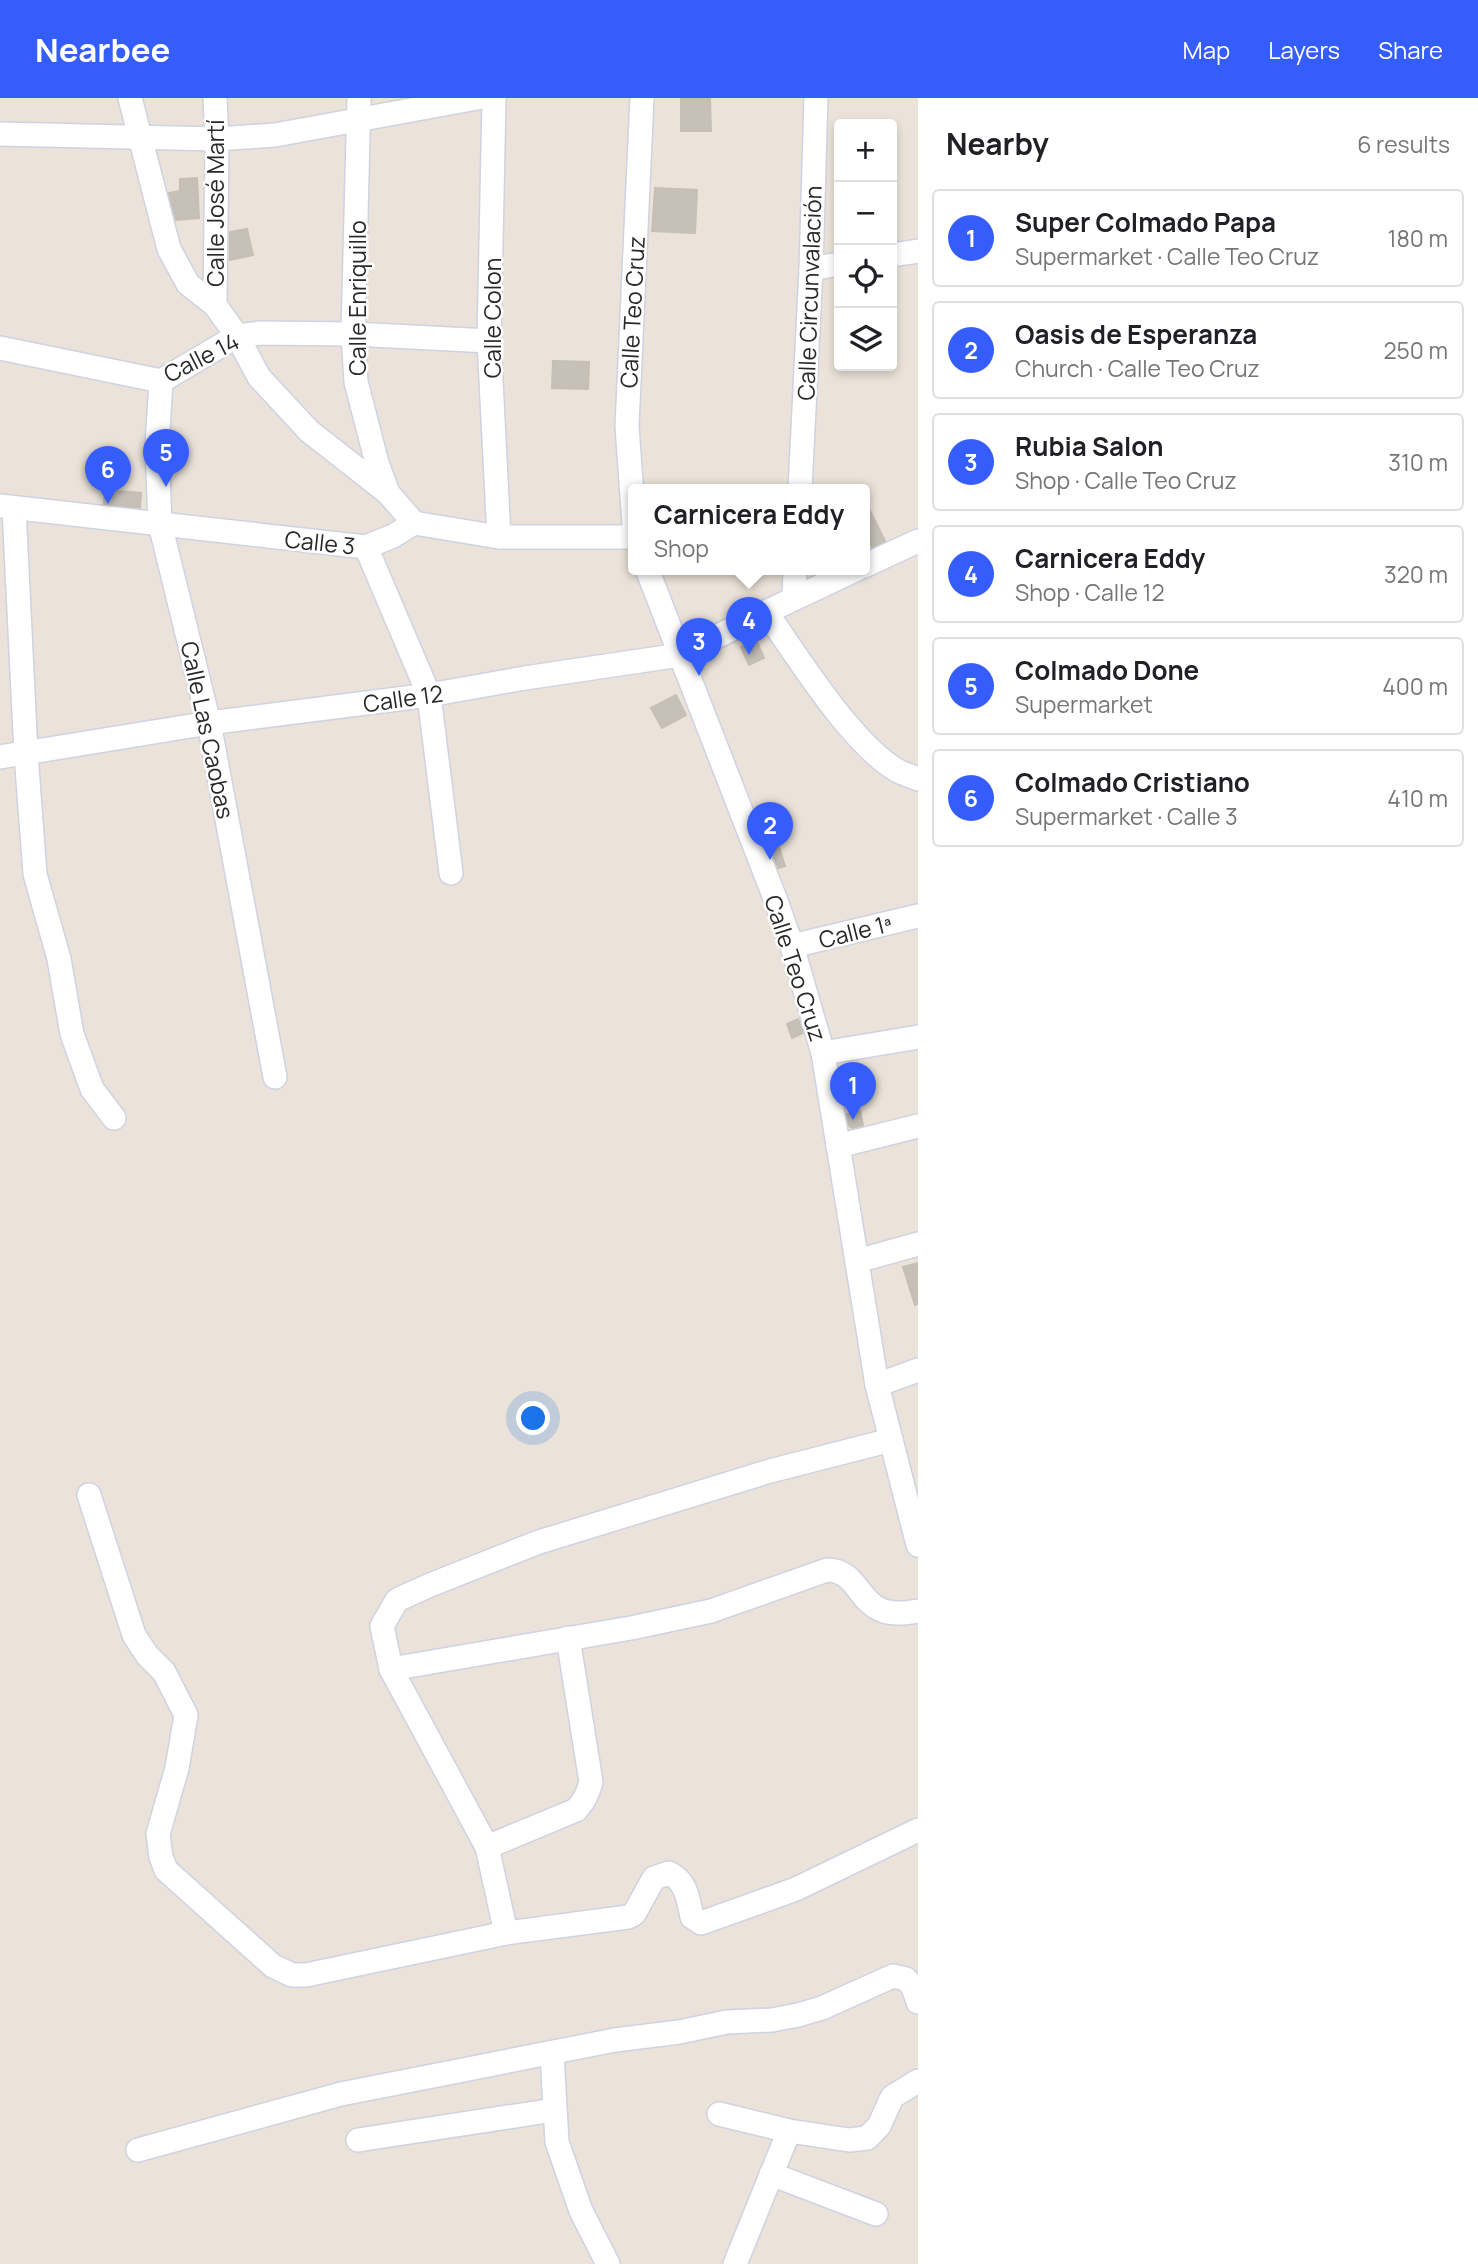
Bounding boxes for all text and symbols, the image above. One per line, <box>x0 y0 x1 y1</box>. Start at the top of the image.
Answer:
text: Nearbee <box>35 27 170 72</box>
text: Map <box>1183 33 1230 66</box>
text: Layers <box>1268 33 1340 66</box>
text: Share <box>1378 33 1443 66</box>
street label: Calle José Martí <box>199 119 231 287</box>
map controls <box>834 119 897 371</box>
button: + <box>834 119 897 182</box>
text: Nearby <box>946 123 1049 164</box>
text: 6 results <box>1357 128 1450 160</box>
button: − <box>834 182 897 245</box>
street label: Calle Circunvalación <box>789 185 829 401</box>
text: Super Colmado Papa <box>1015 204 1276 240</box>
street label: Calle Enriquillo <box>341 220 373 376</box>
text: 1 <box>966 222 976 254</box>
text: 180 m <box>1388 222 1448 254</box>
street label: Calle Teo Cruz <box>612 235 652 389</box>
text: Supermarket · Calle Teo Cruz <box>1015 240 1319 272</box>
button: locate <box>834 245 897 308</box>
street label: Calle Colon <box>476 258 508 378</box>
button: layers <box>834 308 897 371</box>
text: Oasis de Esperanza <box>1015 316 1257 352</box>
street label: Calle 14 <box>158 324 244 390</box>
text: 2 <box>964 334 978 366</box>
text: 250 m <box>1383 334 1448 366</box>
text: Church · Calle Teo Cruz <box>1015 352 1260 384</box>
text: Rubia Salon <box>1015 428 1164 464</box>
pin: 5 <box>143 429 189 487</box>
pin: 6 <box>85 446 131 504</box>
text: 3 <box>964 446 978 478</box>
text: 310 m <box>1388 446 1448 478</box>
text: Shop · Calle Teo Cruz <box>1015 464 1237 496</box>
popup <box>628 484 870 575</box>
text: Carnicera Eddy <box>654 496 844 532</box>
street label: Calle 3 <box>283 522 357 562</box>
text: Shop <box>654 532 709 564</box>
text: Carnicera Eddy <box>1015 540 1205 576</box>
text: 4 <box>964 558 978 590</box>
text: 320 m <box>1384 558 1448 590</box>
text: Shop · Calle 12 <box>1015 576 1165 608</box>
pin: 4 <box>726 597 772 655</box>
pin: 3 <box>676 618 722 676</box>
street label: Calle Las Caobas <box>174 638 242 822</box>
text: Colmado Done <box>1015 652 1199 688</box>
text: 5 <box>964 670 978 702</box>
text: 400 m <box>1382 670 1448 702</box>
street label: Calle 12 <box>361 677 445 719</box>
text: Supermarket <box>1015 688 1153 720</box>
text: Colmado Cristiano <box>1015 764 1250 800</box>
text: 6 <box>964 782 978 814</box>
text: 410 m <box>1387 782 1448 814</box>
text: Supermarket · Calle 3 <box>1015 800 1238 832</box>
pin: 2 <box>747 802 793 860</box>
street label: Calle Teo Cruz <box>757 891 835 1045</box>
street label: Calle 1ª <box>815 906 895 956</box>
pin: 1 <box>830 1062 876 1120</box>
your location <box>516 1401 550 1435</box>

